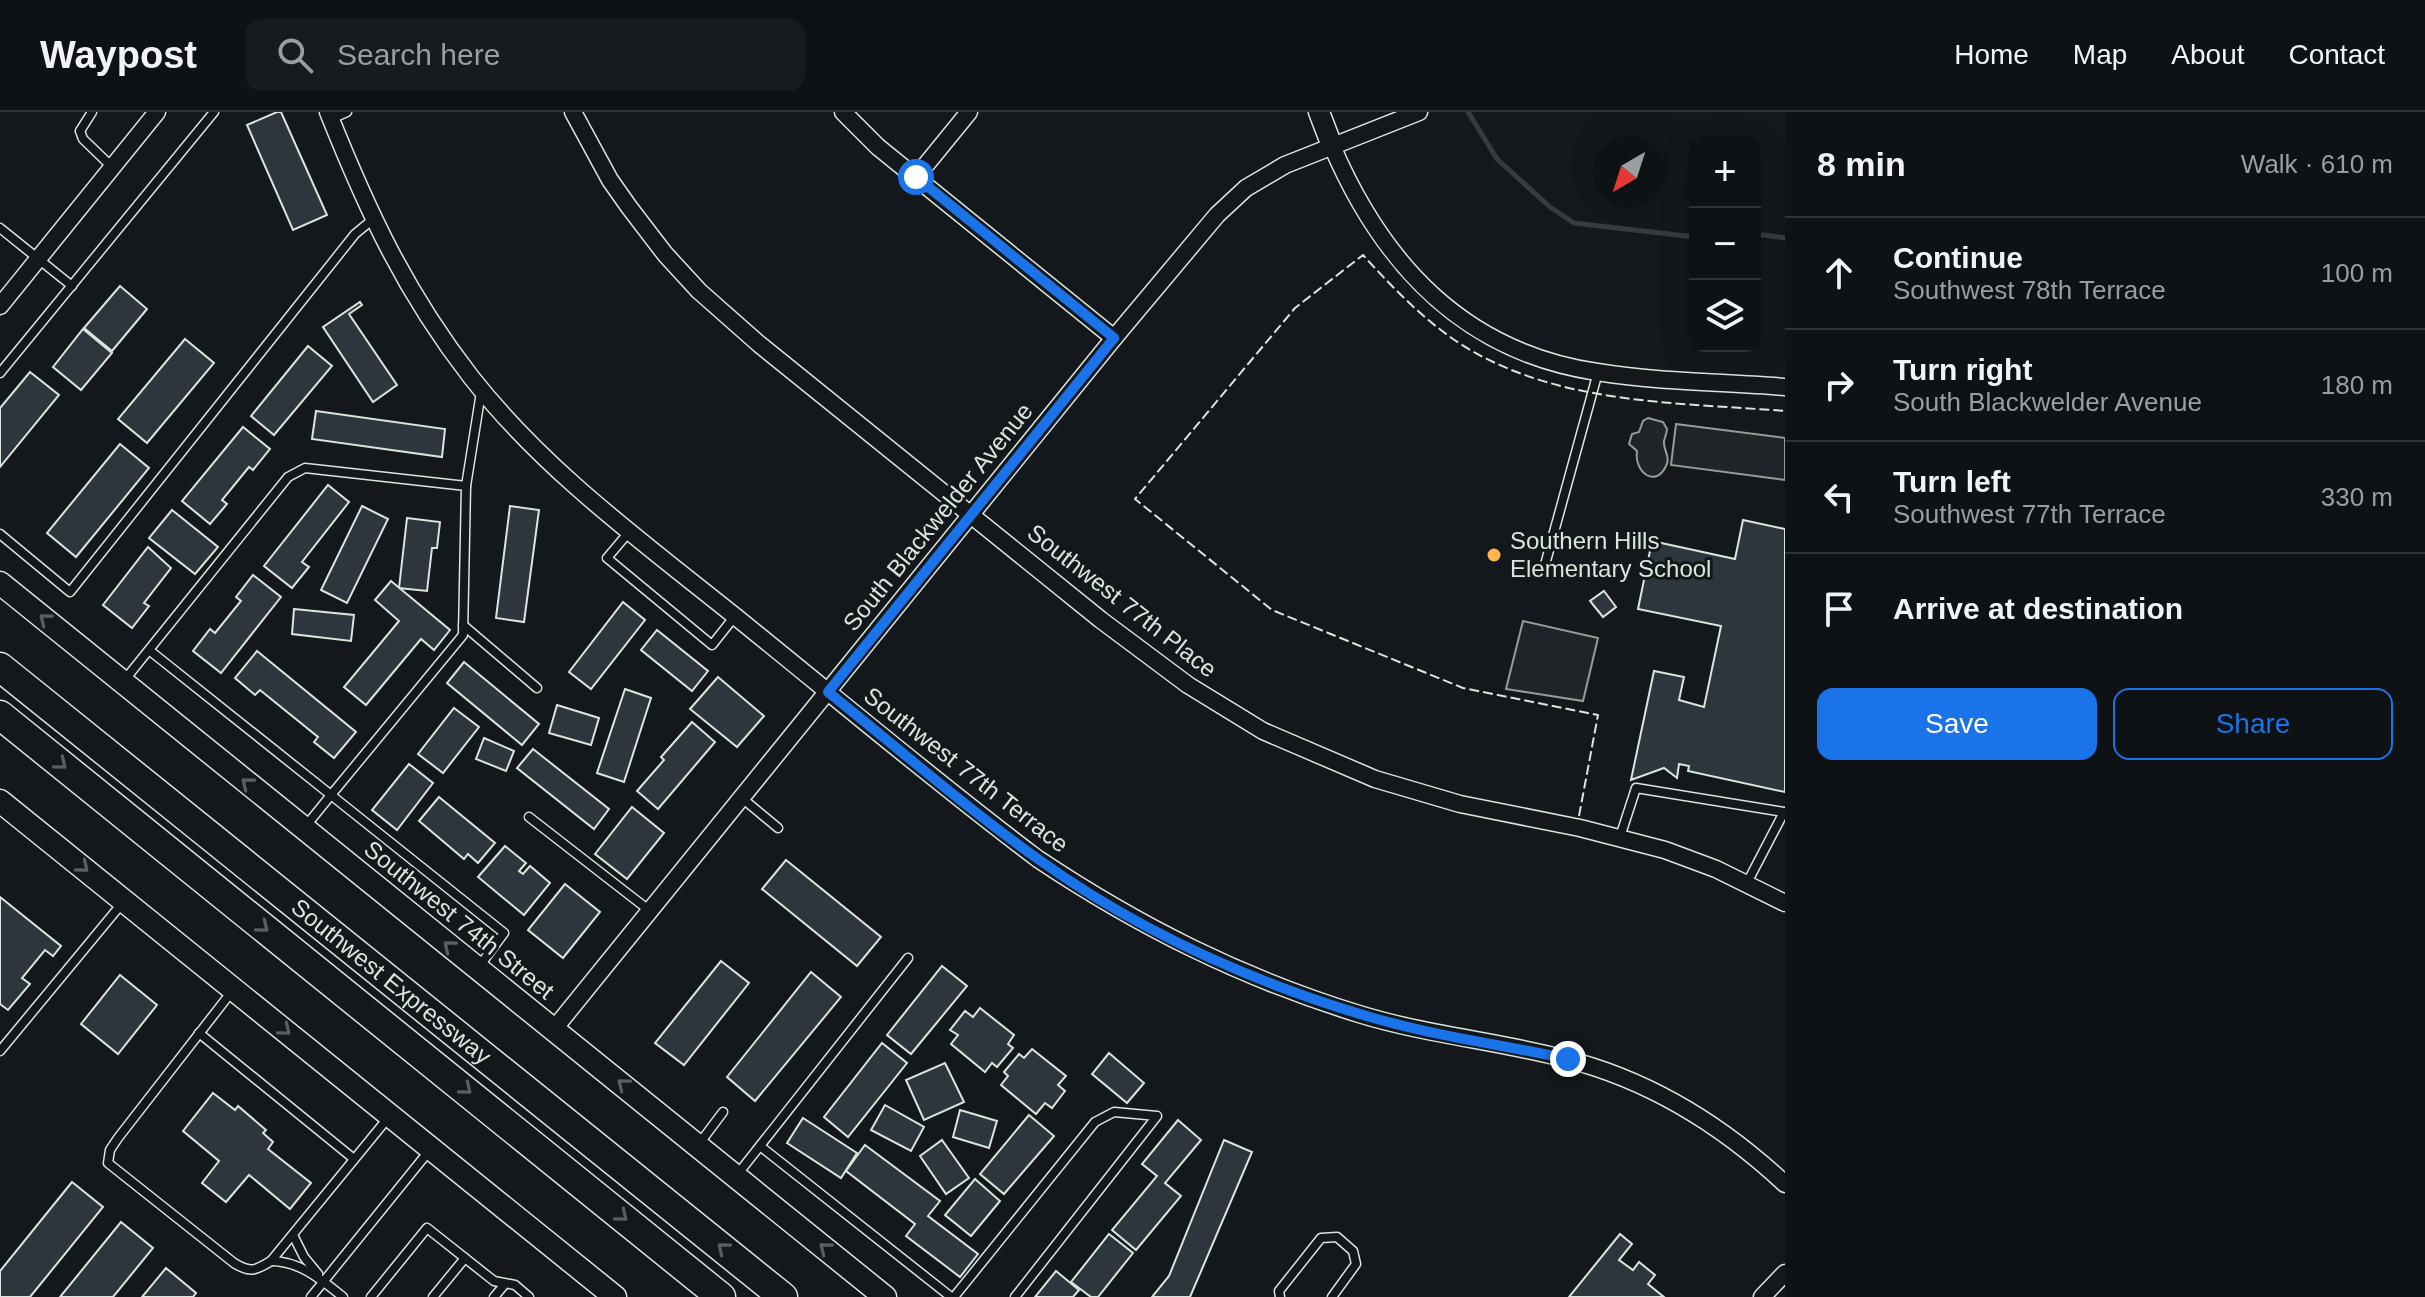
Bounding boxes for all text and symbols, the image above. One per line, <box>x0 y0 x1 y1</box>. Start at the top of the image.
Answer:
search box <box>245 19 805 91</box>
icon: search <box>273 33 317 77</box>
text: Waypost <box>40 34 197 76</box>
text: Search here <box>337 38 500 71</box>
text: Home <box>1954 39 2029 70</box>
text: Map <box>2073 39 2127 70</box>
text: About <box>2171 39 2245 70</box>
text: Contact <box>2289 39 2385 70</box>
north arrow <box>1593 136 1665 208</box>
map controls <box>1689 136 1761 352</box>
button: + <box>1689 136 1761 208</box>
text: 8 min <box>1817 145 1906 183</box>
text: Walk · 610 m <box>2241 149 2393 179</box>
route start <box>898 159 934 195</box>
button: − <box>1689 208 1761 280</box>
text: Continue <box>1893 241 2023 274</box>
icon: ahead <box>1817 251 1861 295</box>
text: 100 m <box>2321 258 2393 288</box>
text: Southwest 78th Terrace <box>1893 275 2166 305</box>
button: layers <box>1689 280 1761 352</box>
text: Turn right <box>1893 353 2032 386</box>
icon: right <box>1817 363 1861 407</box>
text: 180 m <box>2321 370 2393 400</box>
text: South Blackwelder Avenue <box>1893 387 2202 417</box>
street label: South Blackwelder Avenue <box>837 397 1038 636</box>
text: Turn left <box>1893 465 2011 498</box>
icon: left <box>1817 475 1861 519</box>
text: 330 m <box>2321 482 2393 512</box>
text: Southwest 77th Terrace <box>1893 499 2166 529</box>
street label: Southwest 77th Place <box>1023 519 1222 683</box>
place label: Southern Hills Elementary School <box>1510 527 1711 582</box>
marker: Southern Hills Elementary School <box>1485 546 1503 564</box>
icon: arrive <box>1817 587 1861 631</box>
text: Arrive at destination <box>1893 592 2183 625</box>
one-way arrow <box>40 614 54 629</box>
street label: Southwest 77th Terrace <box>859 681 1074 858</box>
button: Save <box>1817 688 2097 760</box>
button: Share <box>2113 688 2393 760</box>
one-way arrow <box>52 754 67 768</box>
one-way arrow <box>241 778 256 792</box>
street label: Southwest 74th Street <box>359 835 560 1005</box>
one-way arrow <box>74 857 88 872</box>
street label: Southwest Expressway <box>286 893 497 1070</box>
one-way arrow <box>254 917 269 931</box>
one-way arrow <box>444 941 458 956</box>
one-way arrow <box>276 1020 291 1035</box>
route end <box>1550 1041 1586 1077</box>
one-way arrow <box>618 1079 632 1094</box>
one-way arrow <box>457 1080 472 1094</box>
one-way arrow <box>613 1206 628 1221</box>
one-way arrow <box>718 1243 732 1258</box>
one-way arrow <box>819 1243 834 1257</box>

